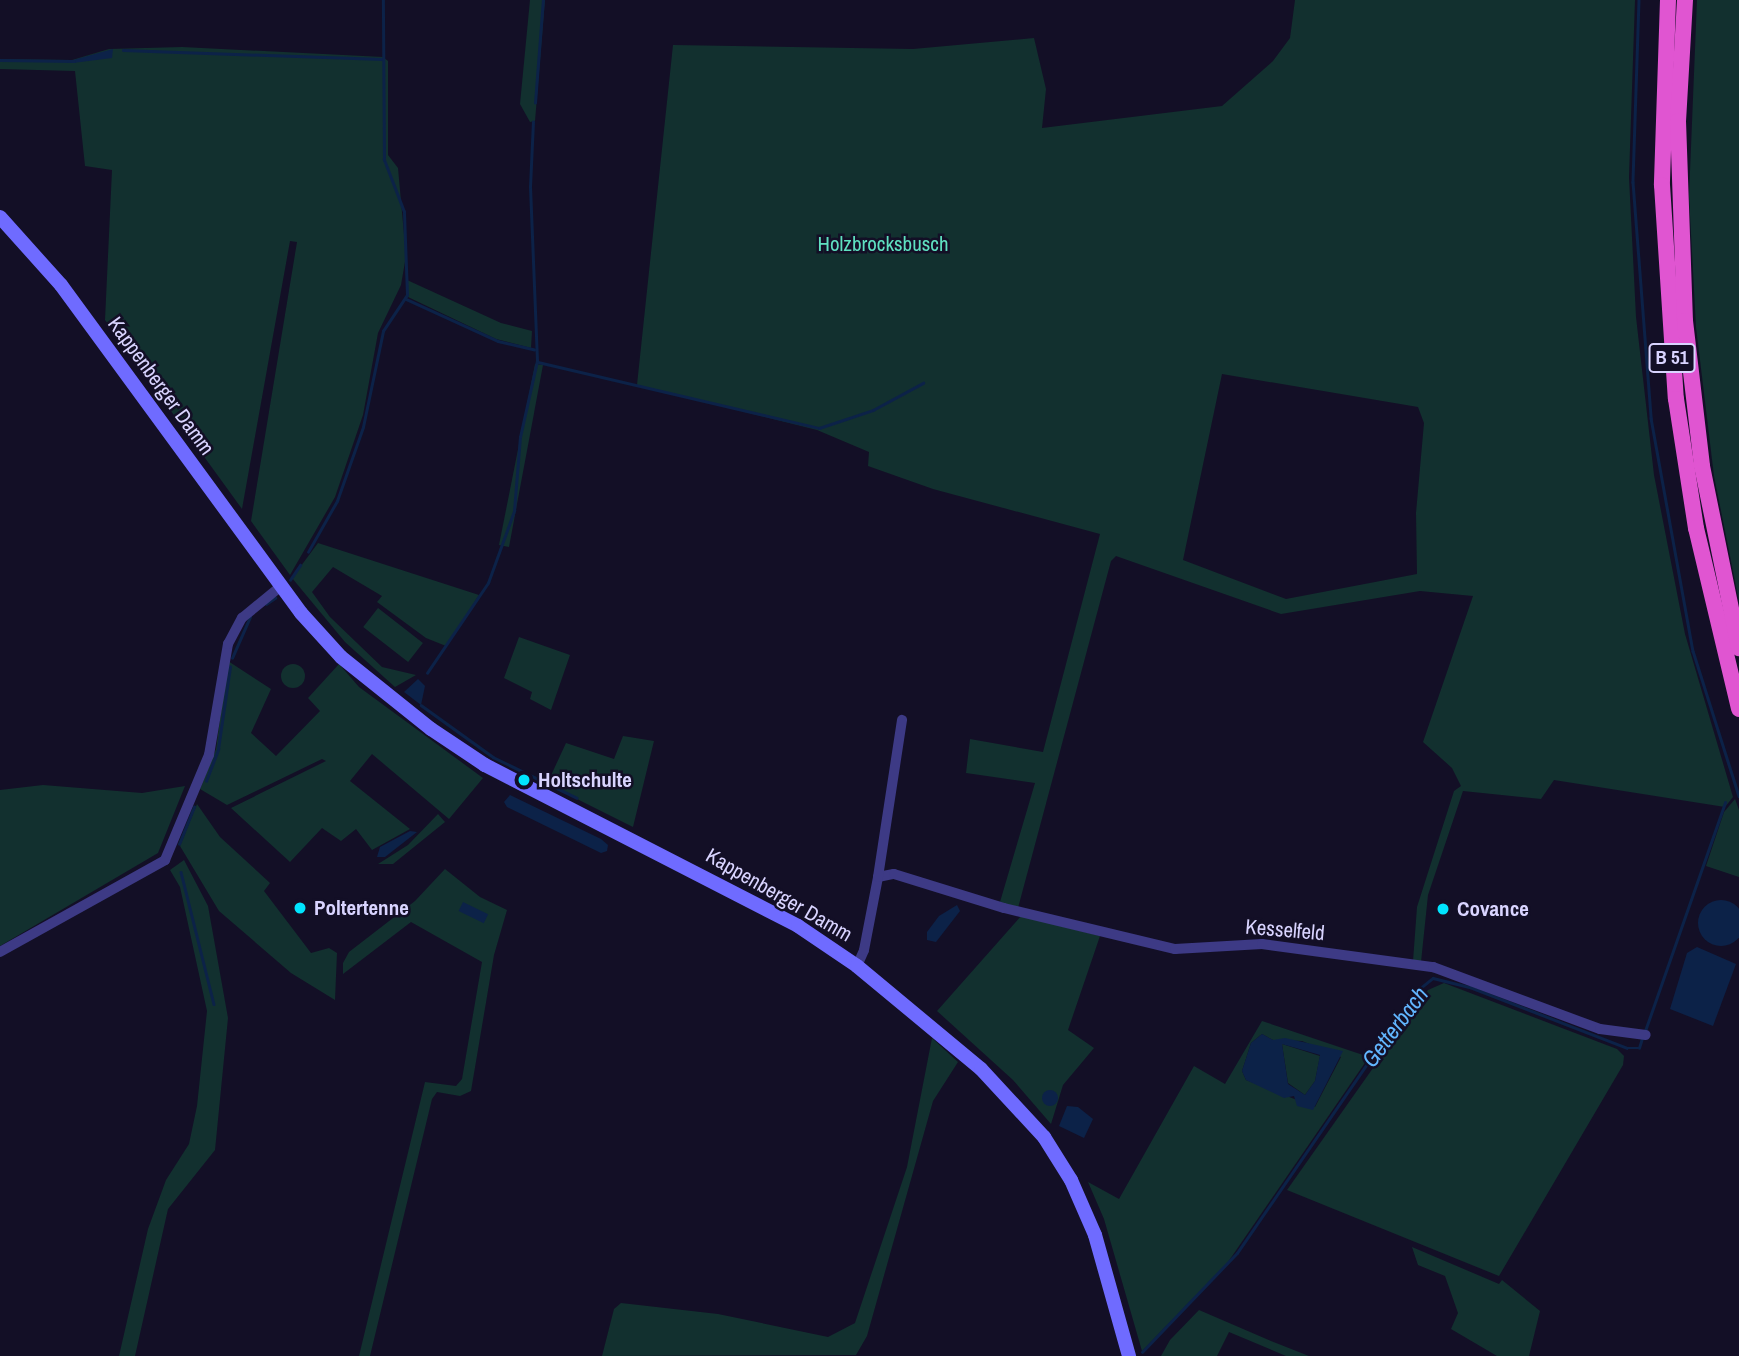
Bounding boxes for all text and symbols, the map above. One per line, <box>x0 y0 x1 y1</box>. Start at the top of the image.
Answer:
park label: Holzbrocksbusch <box>817 231 949 257</box>
street label: Kappenberger Damm <box>102 312 220 460</box>
road number: B 51 <box>1648 342 1696 374</box>
place label: Holtschulte <box>538 767 632 793</box>
marker: Holtschulte <box>516 772 532 788</box>
street label: Kappenberger Damm <box>701 843 857 947</box>
place label: Poltertenne <box>314 895 409 921</box>
place label: Covance <box>1457 896 1529 922</box>
marker: Poltertenne <box>292 900 308 916</box>
marker: Covance <box>1435 901 1451 917</box>
street label: Kesselfeld <box>1244 914 1326 946</box>
water label: Getterbach <box>1356 981 1434 1073</box>

